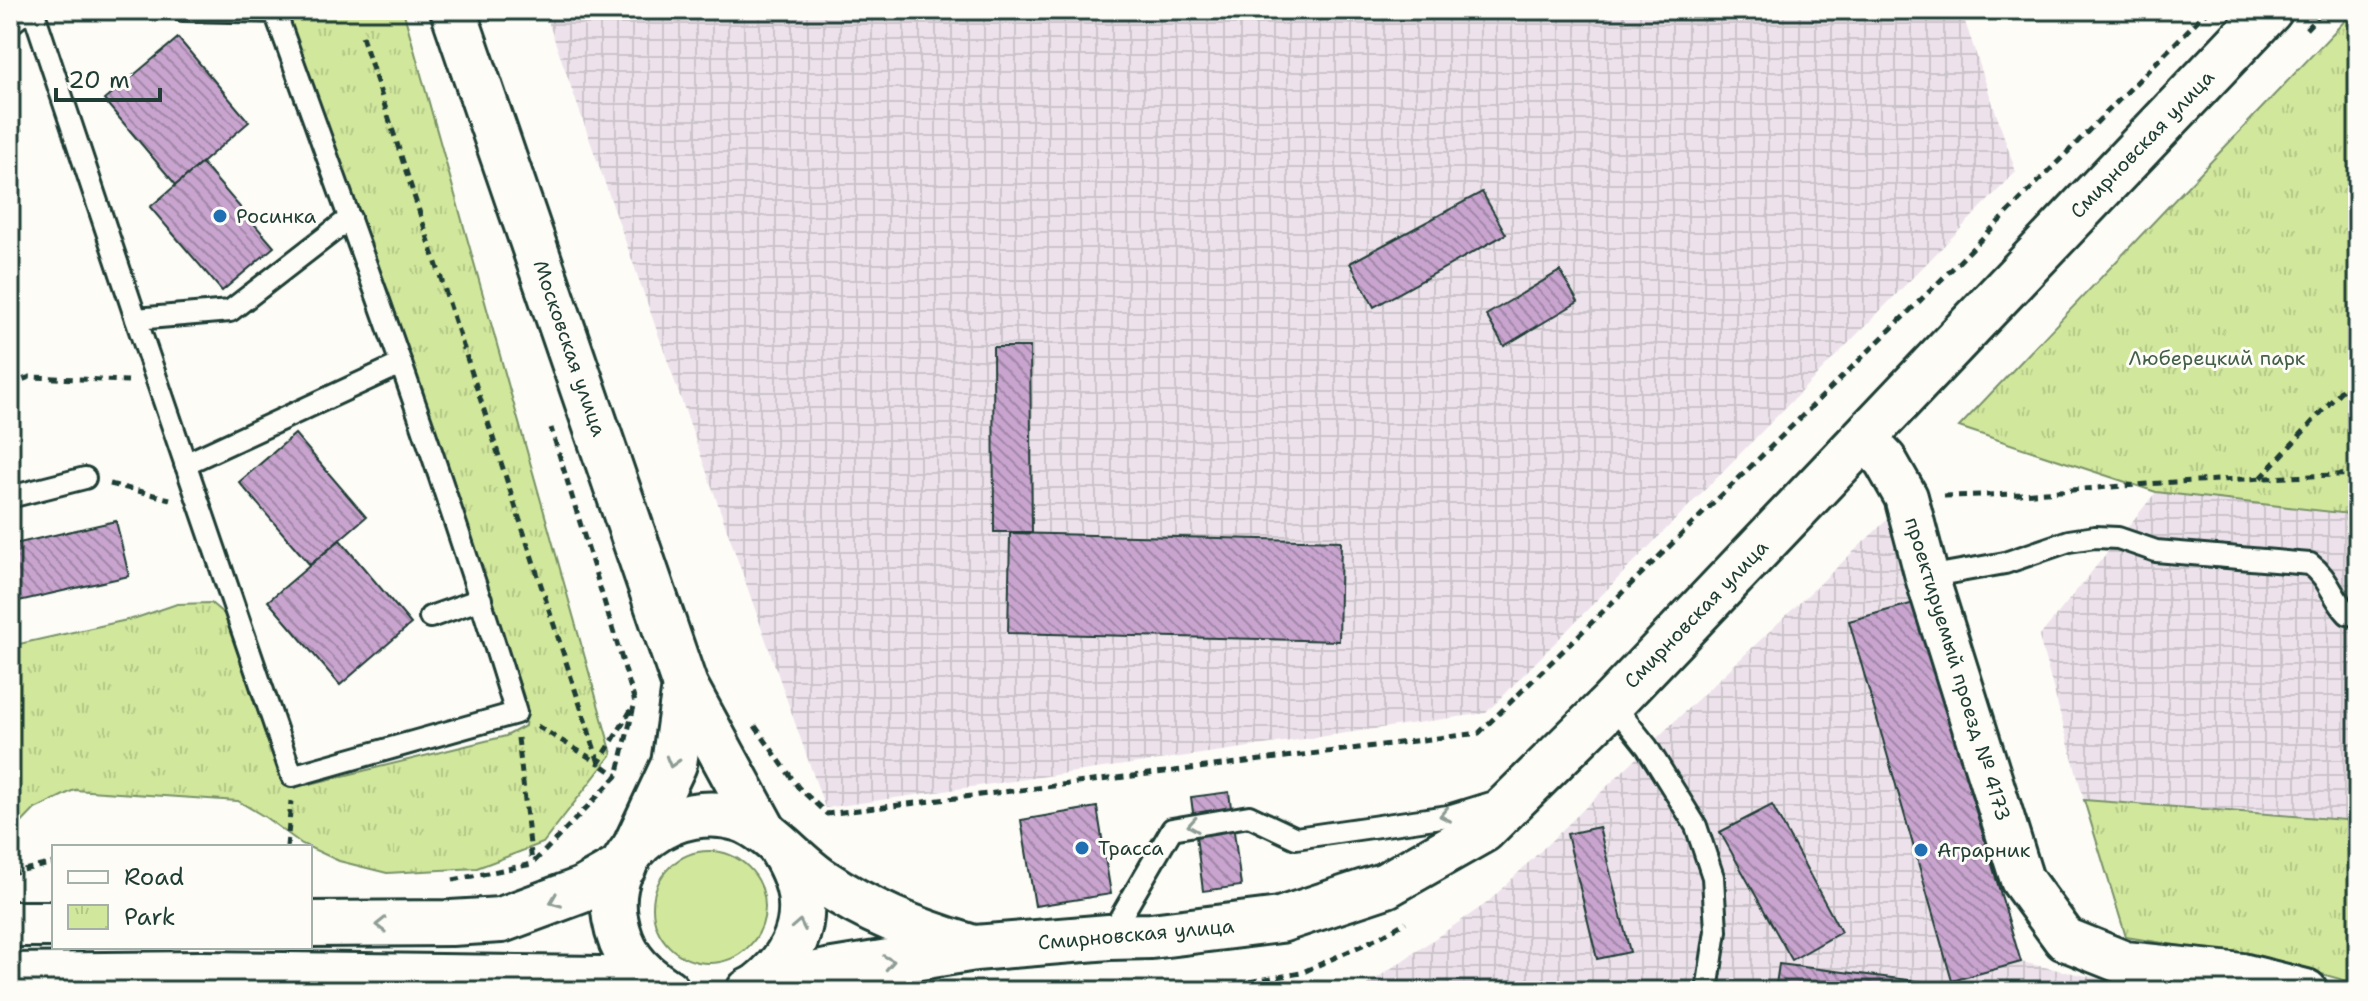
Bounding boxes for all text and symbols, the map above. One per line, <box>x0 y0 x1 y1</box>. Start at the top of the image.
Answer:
scale bar <box>56 52 160 102</box>
text: 20 m <box>68 64 130 96</box>
street label: Смирновская улица <box>2064 64 2220 224</box>
place label: Росинка <box>236 203 317 229</box>
marker: Росинка <box>211 207 229 225</box>
street label: Московская улица <box>528 256 613 440</box>
park label: Люберецкий парк <box>2129 345 2306 371</box>
street label: проектируемый проезд № 4173 <box>1899 514 2017 824</box>
street label: Смирновская улица <box>1618 534 1774 694</box>
one-way arrow <box>665 755 681 769</box>
one-way arrow <box>1438 806 1452 823</box>
one-way arrow <box>1186 816 1200 833</box>
place label: Трасса <box>1098 835 1164 861</box>
place label: Аграрник <box>1937 837 2031 863</box>
marker: Трасса <box>1073 839 1091 857</box>
marker: Аграрник <box>1912 841 1930 859</box>
legend <box>52 845 312 949</box>
text: Road <box>124 861 184 893</box>
one-way arrow <box>549 891 563 908</box>
text: Park <box>124 901 176 933</box>
street label: Смирновская улица <box>1037 912 1236 956</box>
one-way arrow <box>374 916 387 933</box>
one-way arrow <box>790 918 807 932</box>
one-way arrow <box>882 954 895 971</box>

